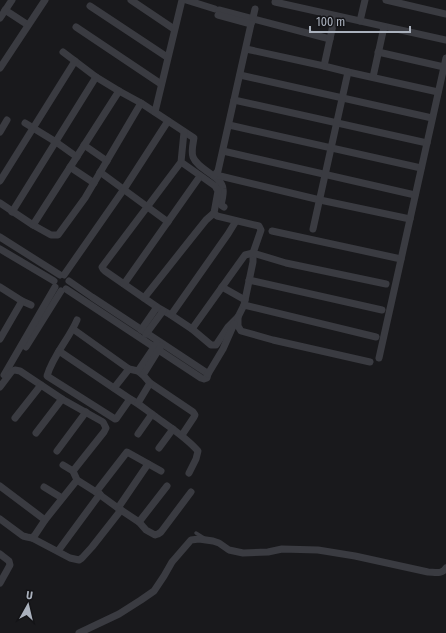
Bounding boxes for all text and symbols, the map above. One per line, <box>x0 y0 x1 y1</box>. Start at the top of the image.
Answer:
scale bar <box>310 8 410 34</box>
text: 100 m <box>316 15 345 29</box>
north arrow <box>8 585 48 625</box>
text: U <box>25 589 33 602</box>

